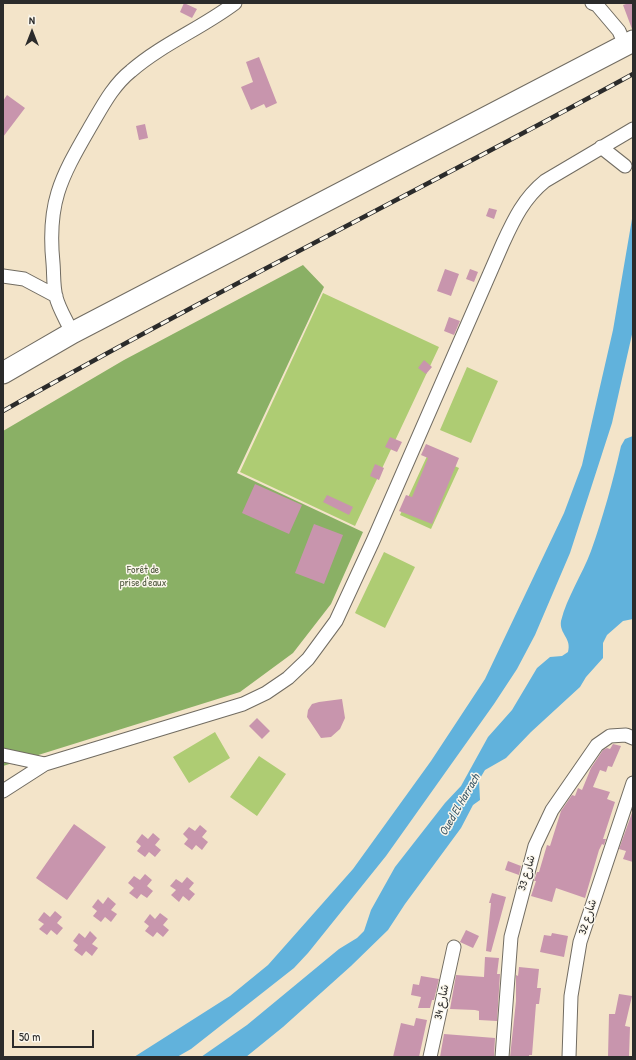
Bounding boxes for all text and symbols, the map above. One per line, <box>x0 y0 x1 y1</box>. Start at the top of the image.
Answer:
north arrow <box>12 12 52 52</box>
text: N <box>29 13 35 27</box>
park label: Forêt de prise d'eaux <box>120 563 166 589</box>
water label: Oued El Harrach <box>437 772 483 838</box>
street label: شارع 33 <box>516 854 538 892</box>
street label: شارع 32 <box>576 898 600 936</box>
street label: شارع 34 <box>432 983 452 1021</box>
scale bar <box>14 1022 96 1048</box>
text: 50 m <box>19 1028 40 1045</box>

